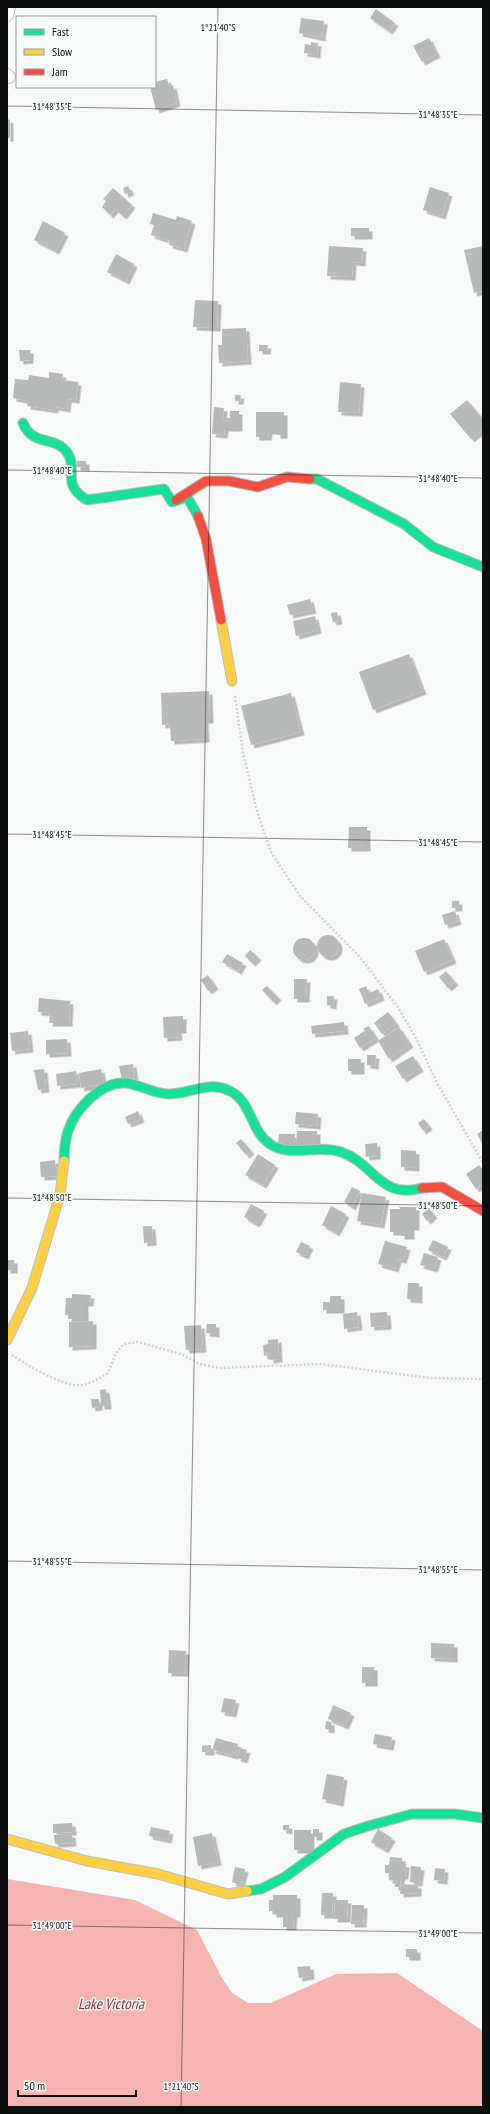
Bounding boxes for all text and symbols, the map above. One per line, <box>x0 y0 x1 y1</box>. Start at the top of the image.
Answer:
legend <box>16 16 156 88</box>
text: 1°21'40"S <box>201 21 235 34</box>
text: Fast <box>52 24 70 39</box>
text: Slow <box>52 44 73 59</box>
text: Jam <box>51 64 68 79</box>
text: 31°48'35"E <box>32 100 72 113</box>
text: 31°48'35"E <box>418 108 458 121</box>
text: 31°48'40"E <box>32 464 72 477</box>
text: 31°48'40"E <box>418 472 458 485</box>
text: 31°48'45"E <box>32 828 72 841</box>
text: 31°48'45"E <box>418 836 458 849</box>
text: 31°48'50"E <box>32 1191 72 1204</box>
text: 31°48'50"E <box>418 1199 458 1212</box>
text: 31°48'55"E <box>32 1555 72 1568</box>
text: 31°48'55"E <box>418 1563 458 1576</box>
text: 31°49'00"E <box>32 1919 72 1932</box>
text: 31°49'00"E <box>418 1927 458 1940</box>
water label: Lake Victoria <box>78 1994 145 2013</box>
scale bar <box>18 2072 136 2098</box>
text: 50 m <box>24 2078 45 2093</box>
text: 1°21'40"S <box>164 2080 198 2093</box>

